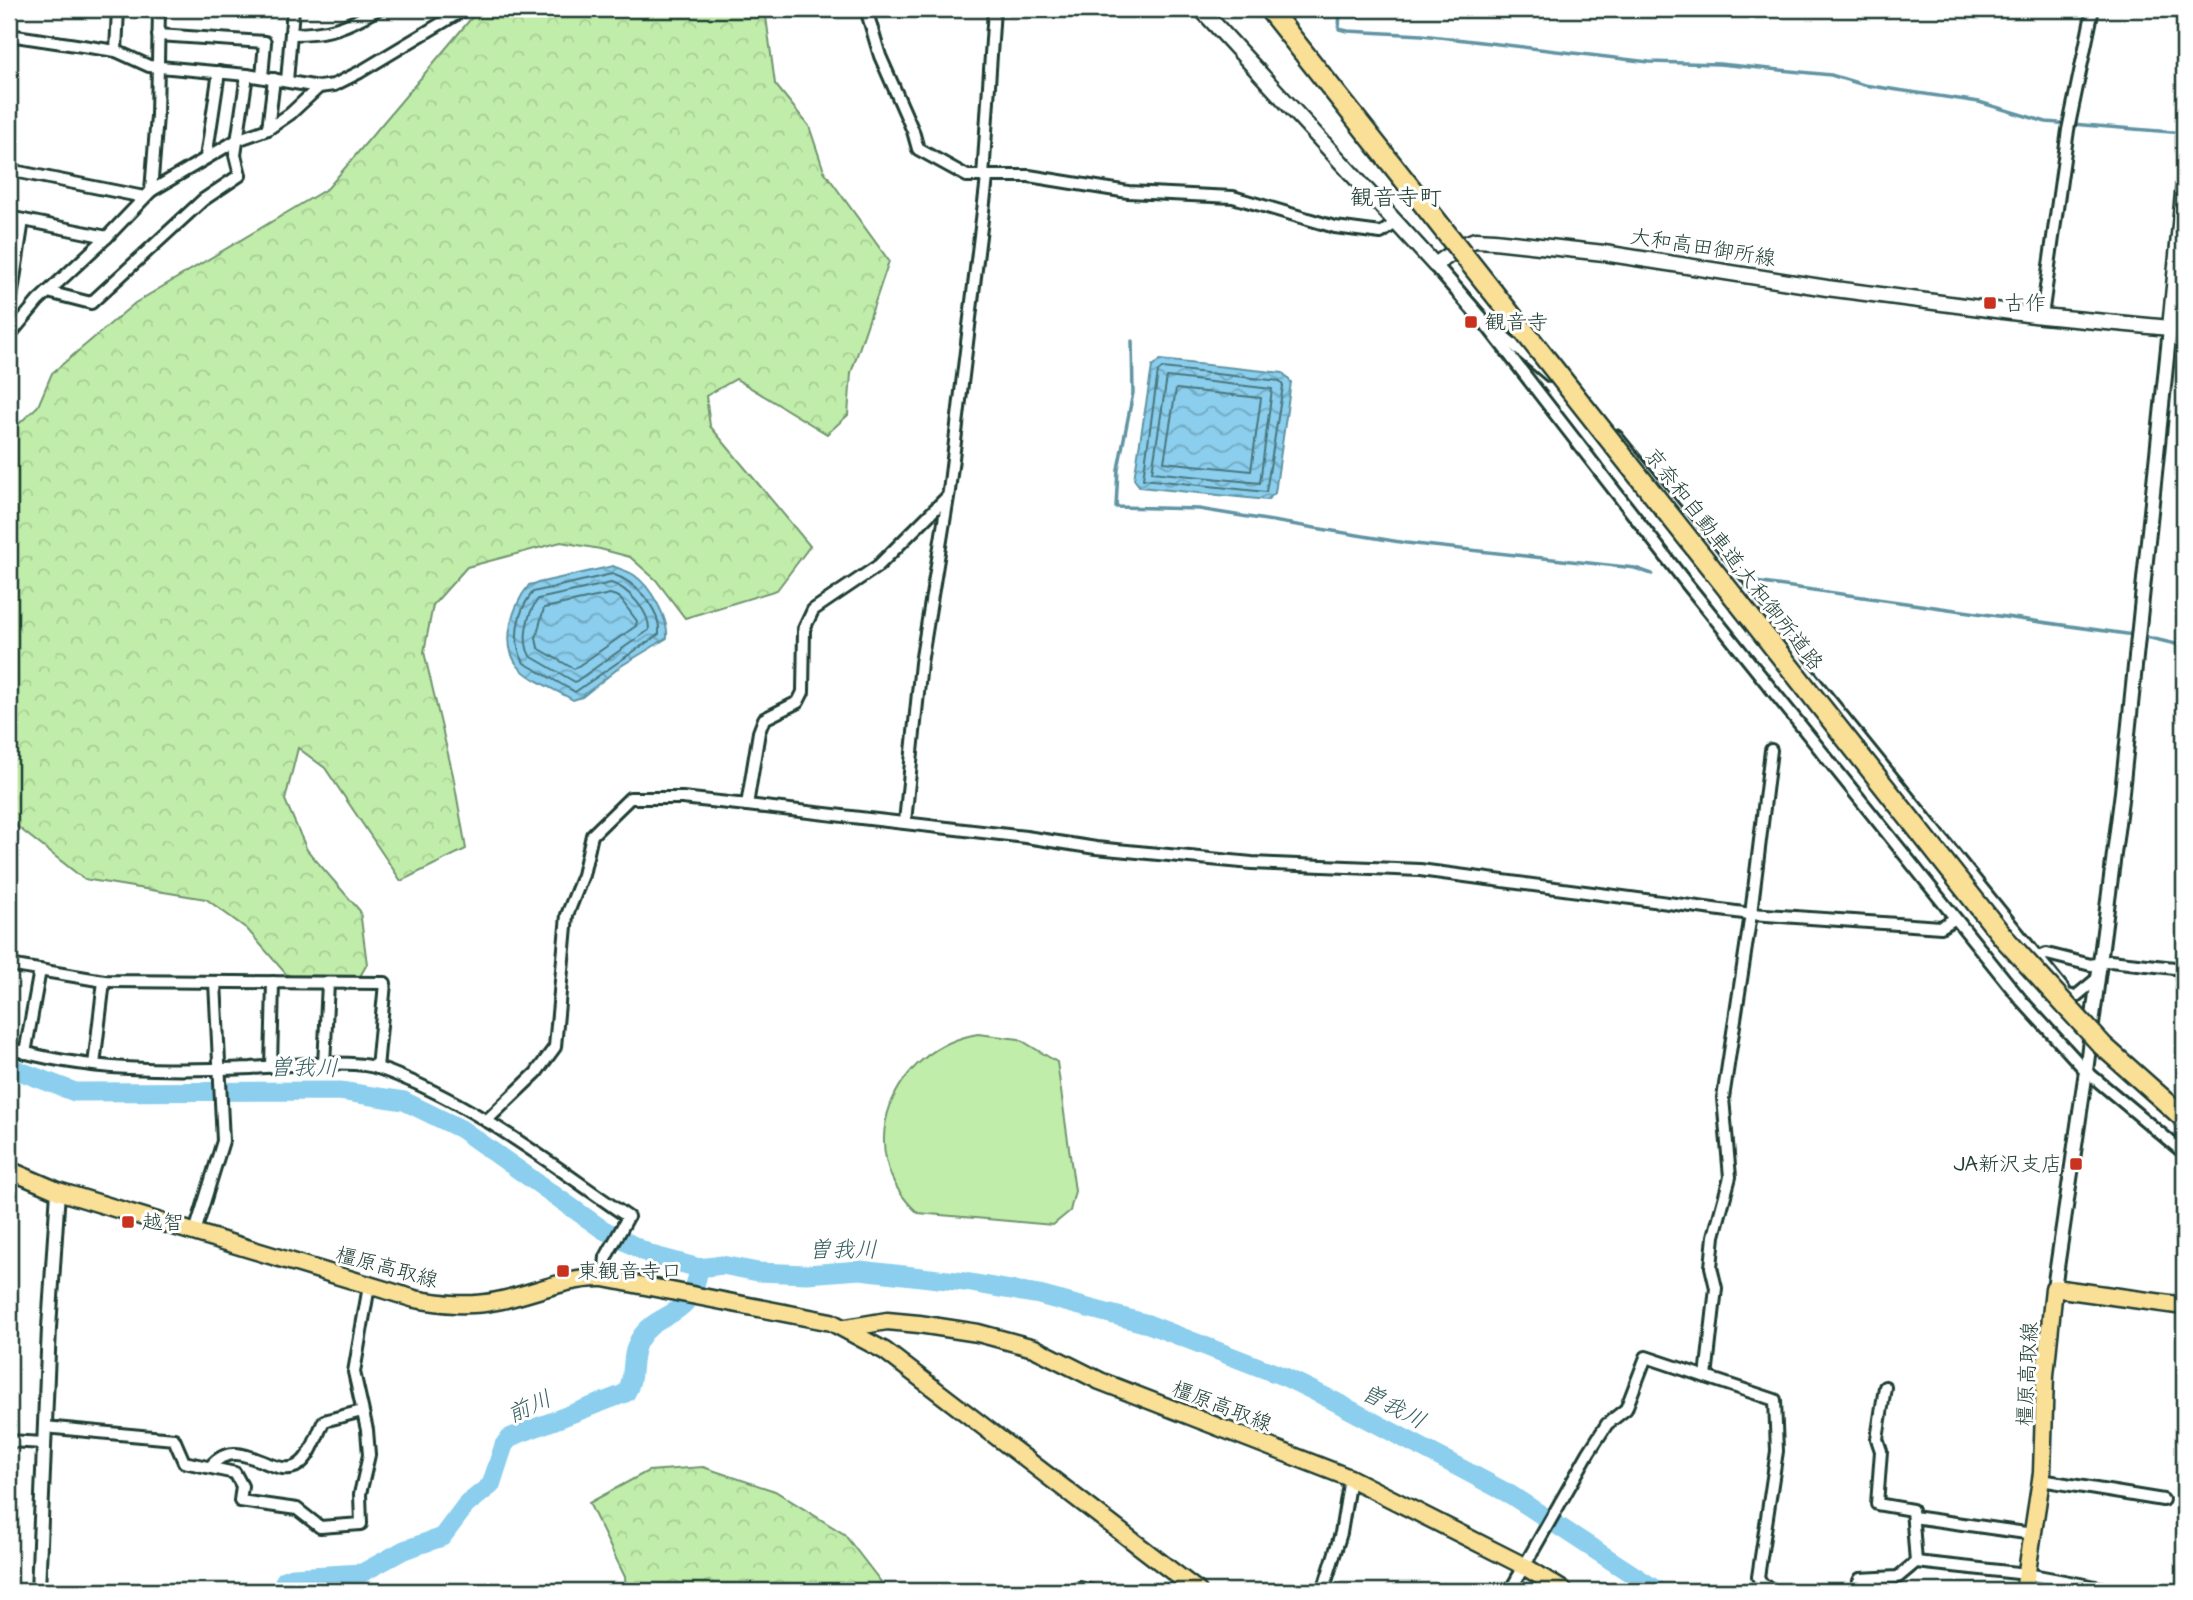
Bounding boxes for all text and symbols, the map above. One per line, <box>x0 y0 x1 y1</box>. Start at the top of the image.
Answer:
district label: 観音寺町 <box>1350 182 1442 214</box>
street label: 大和高田御所線 <box>1628 222 1778 273</box>
place label: 古作 <box>2004 289 2046 318</box>
marker: 古作 <box>1982 295 1998 311</box>
place label: 観音寺 <box>1485 308 1548 337</box>
marker: 観音寺 <box>1463 314 1479 330</box>
street label: 京奈和自動車道;大和御所道路 <box>1637 442 1830 677</box>
water label: 曽我川 <box>269 1051 339 1085</box>
place label: JA新沢支店 <box>1953 1150 2062 1179</box>
marker: JA新沢支店 <box>2068 1156 2084 1172</box>
place label: 越智 <box>142 1208 184 1237</box>
marker: 越智 <box>120 1214 136 1230</box>
water label: 曽我川 <box>809 1234 878 1266</box>
street label: 橿原高取線 <box>332 1240 441 1295</box>
place label: 東観音寺口 <box>577 1257 682 1286</box>
marker: 東観音寺口 <box>555 1263 571 1279</box>
street label: 橿原高取線 <box>2010 1321 2045 1427</box>
street label: 橿原高取線 <box>1168 1374 1276 1439</box>
water label: 曽我川 <box>1356 1377 1432 1437</box>
water label: 前川 <box>502 1383 557 1431</box>

